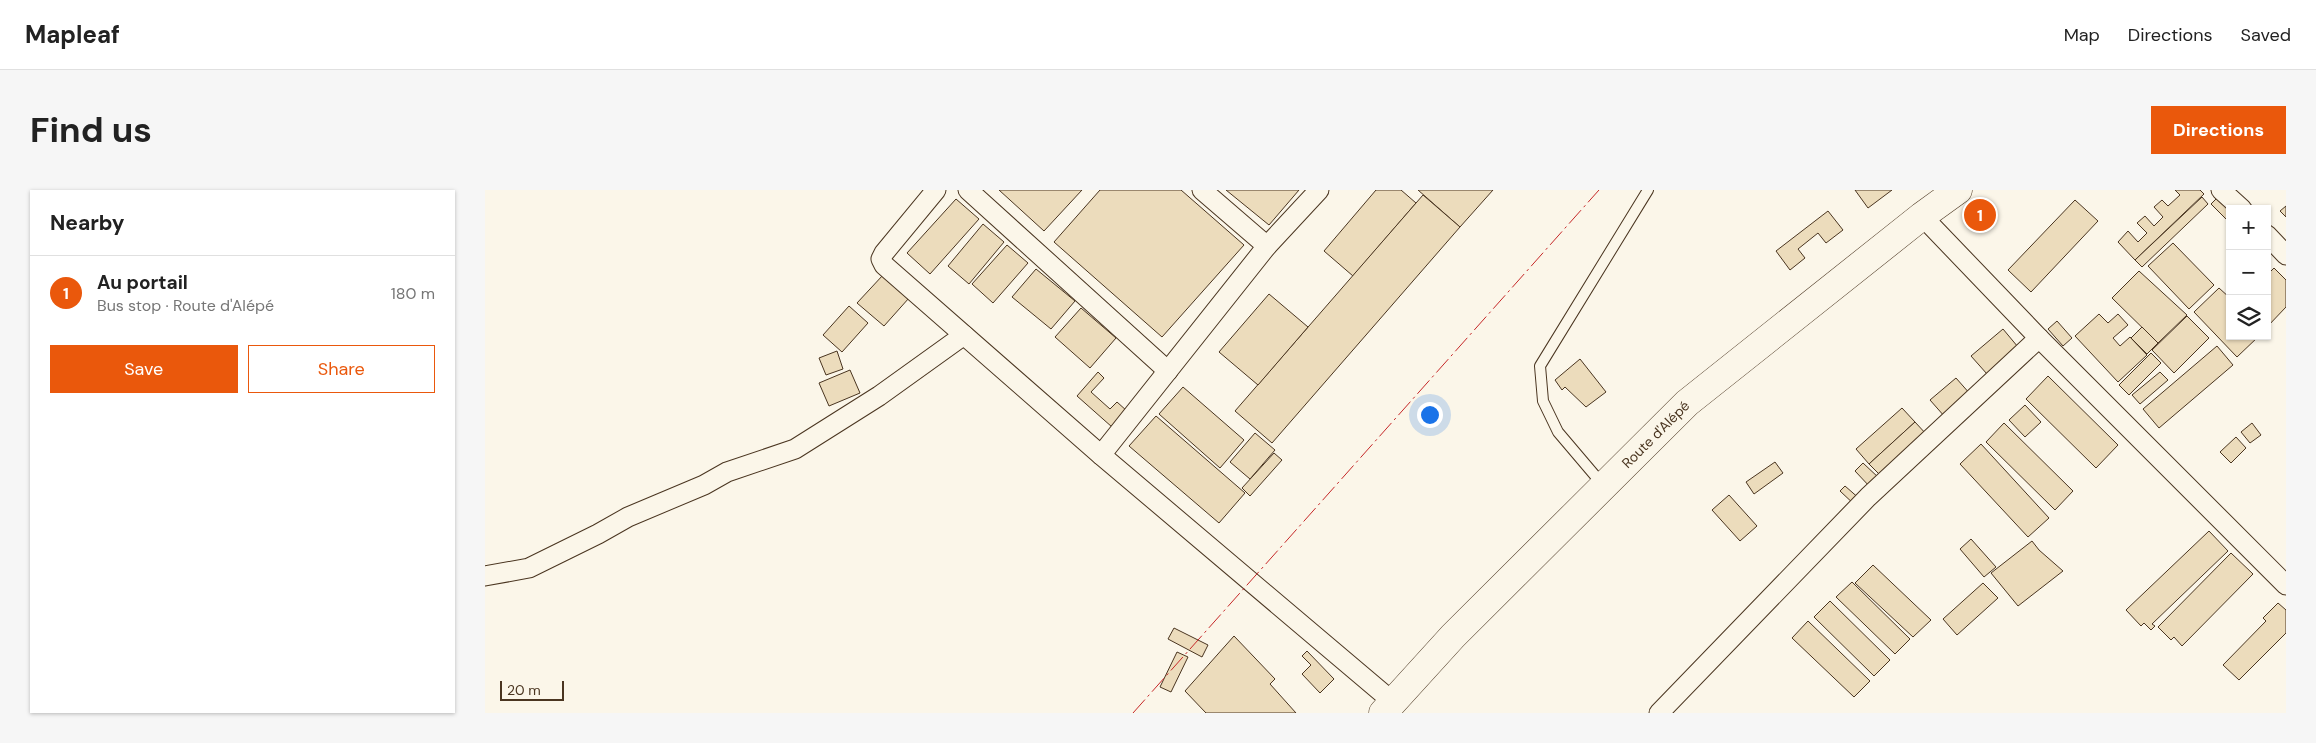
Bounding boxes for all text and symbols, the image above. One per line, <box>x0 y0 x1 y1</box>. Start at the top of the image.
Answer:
text: Mapleaf <box>25 19 120 50</box>
text: Map <box>2064 23 2100 47</box>
text: Directions <box>2128 23 2213 47</box>
text: Saved <box>2241 23 2291 47</box>
button: Directions <box>2151 106 2286 154</box>
text: Find us <box>30 107 152 153</box>
pin: 1 <box>1964 196 1996 234</box>
map controls <box>2226 205 2271 340</box>
button: + <box>2226 205 2271 250</box>
text: Nearby <box>50 209 124 237</box>
button: − <box>2226 250 2271 295</box>
text: Au portail <box>97 270 188 295</box>
text: 1 <box>63 283 69 304</box>
text: 180 m <box>391 283 435 304</box>
text: Bus stop · Route d'Alépé <box>97 295 274 316</box>
button: layers <box>2226 295 2271 340</box>
button: Save <box>50 345 238 393</box>
button: Share <box>248 345 435 393</box>
street label: Route d'Alépé <box>1618 397 1693 472</box>
your location <box>1417 402 1443 428</box>
scale bar <box>500 678 564 701</box>
text: 20 m <box>507 681 541 699</box>

